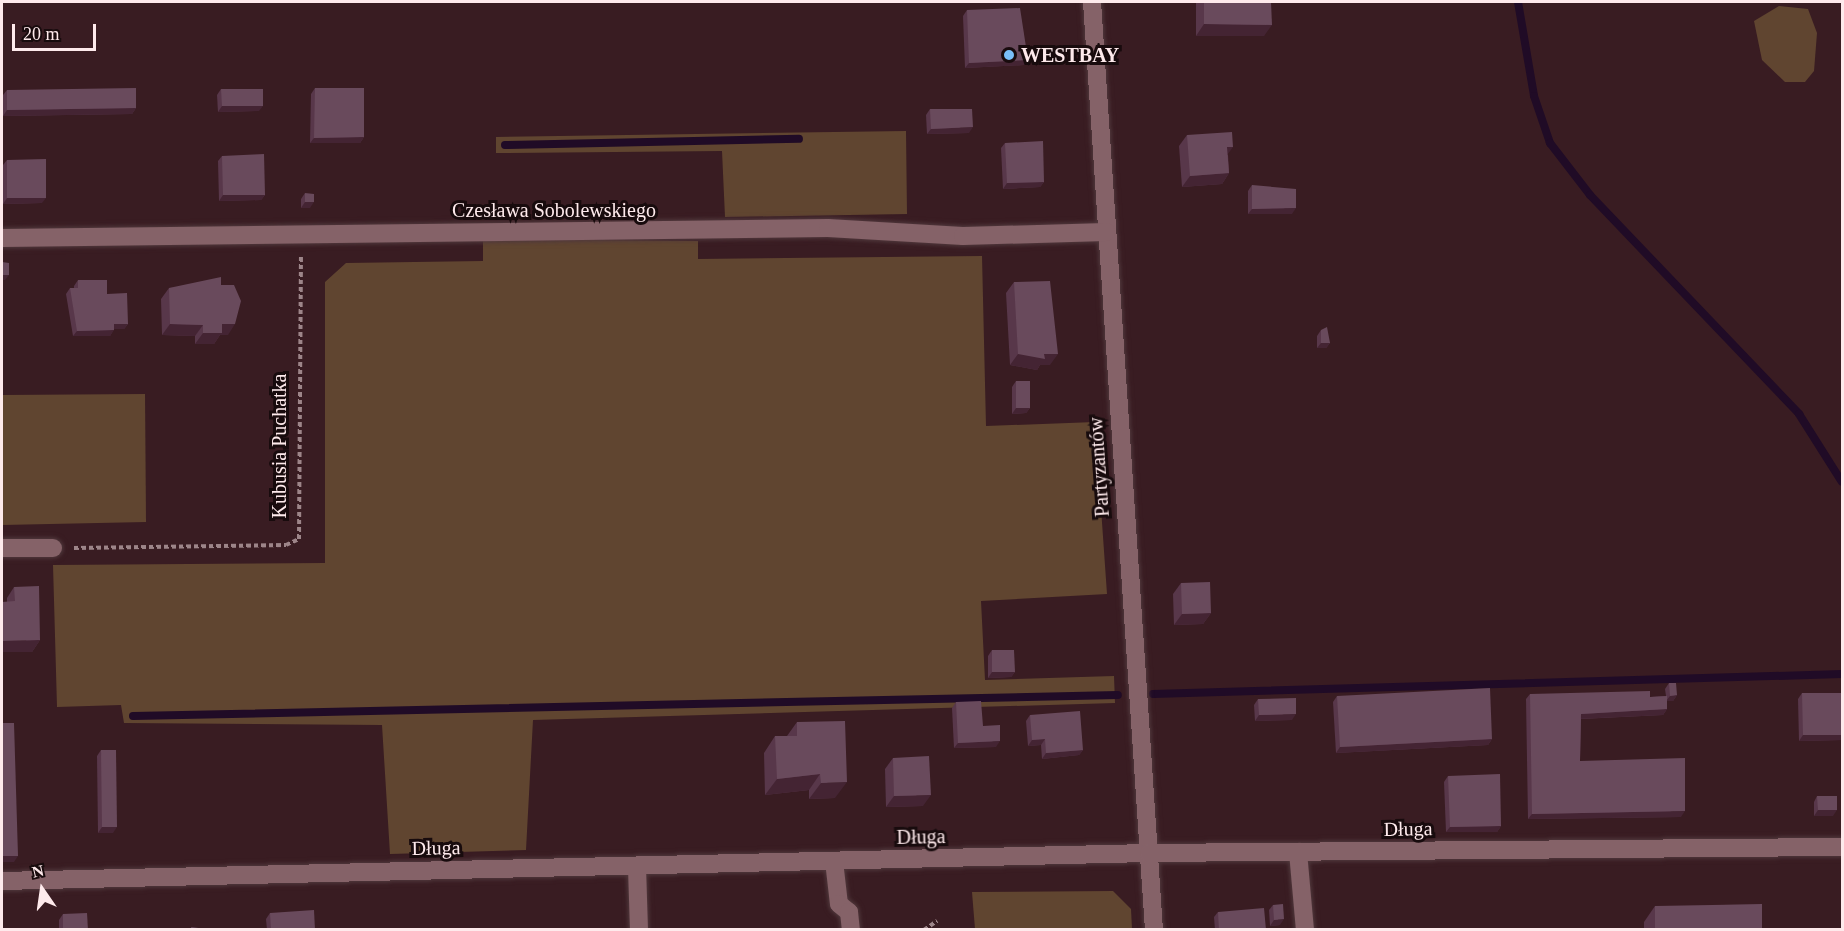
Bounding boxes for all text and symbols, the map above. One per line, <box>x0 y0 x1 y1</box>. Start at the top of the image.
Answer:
scale bar <box>15 12 99 50</box>
text: 20 m <box>23 24 60 44</box>
place label: WESTBAY <box>1021 43 1119 67</box>
marker: WESTBAY <box>1002 48 1016 62</box>
street label: Czesława Sobolewskiego <box>452 198 656 222</box>
street label: Kubusia Puchatka <box>267 374 291 518</box>
street label: Partyzantów <box>1084 416 1114 518</box>
street label: Długa <box>1383 817 1433 841</box>
street label: Długa <box>896 825 946 849</box>
street label: Długa <box>411 836 461 860</box>
north arrow <box>12 859 72 919</box>
text: N <box>30 861 45 881</box>

